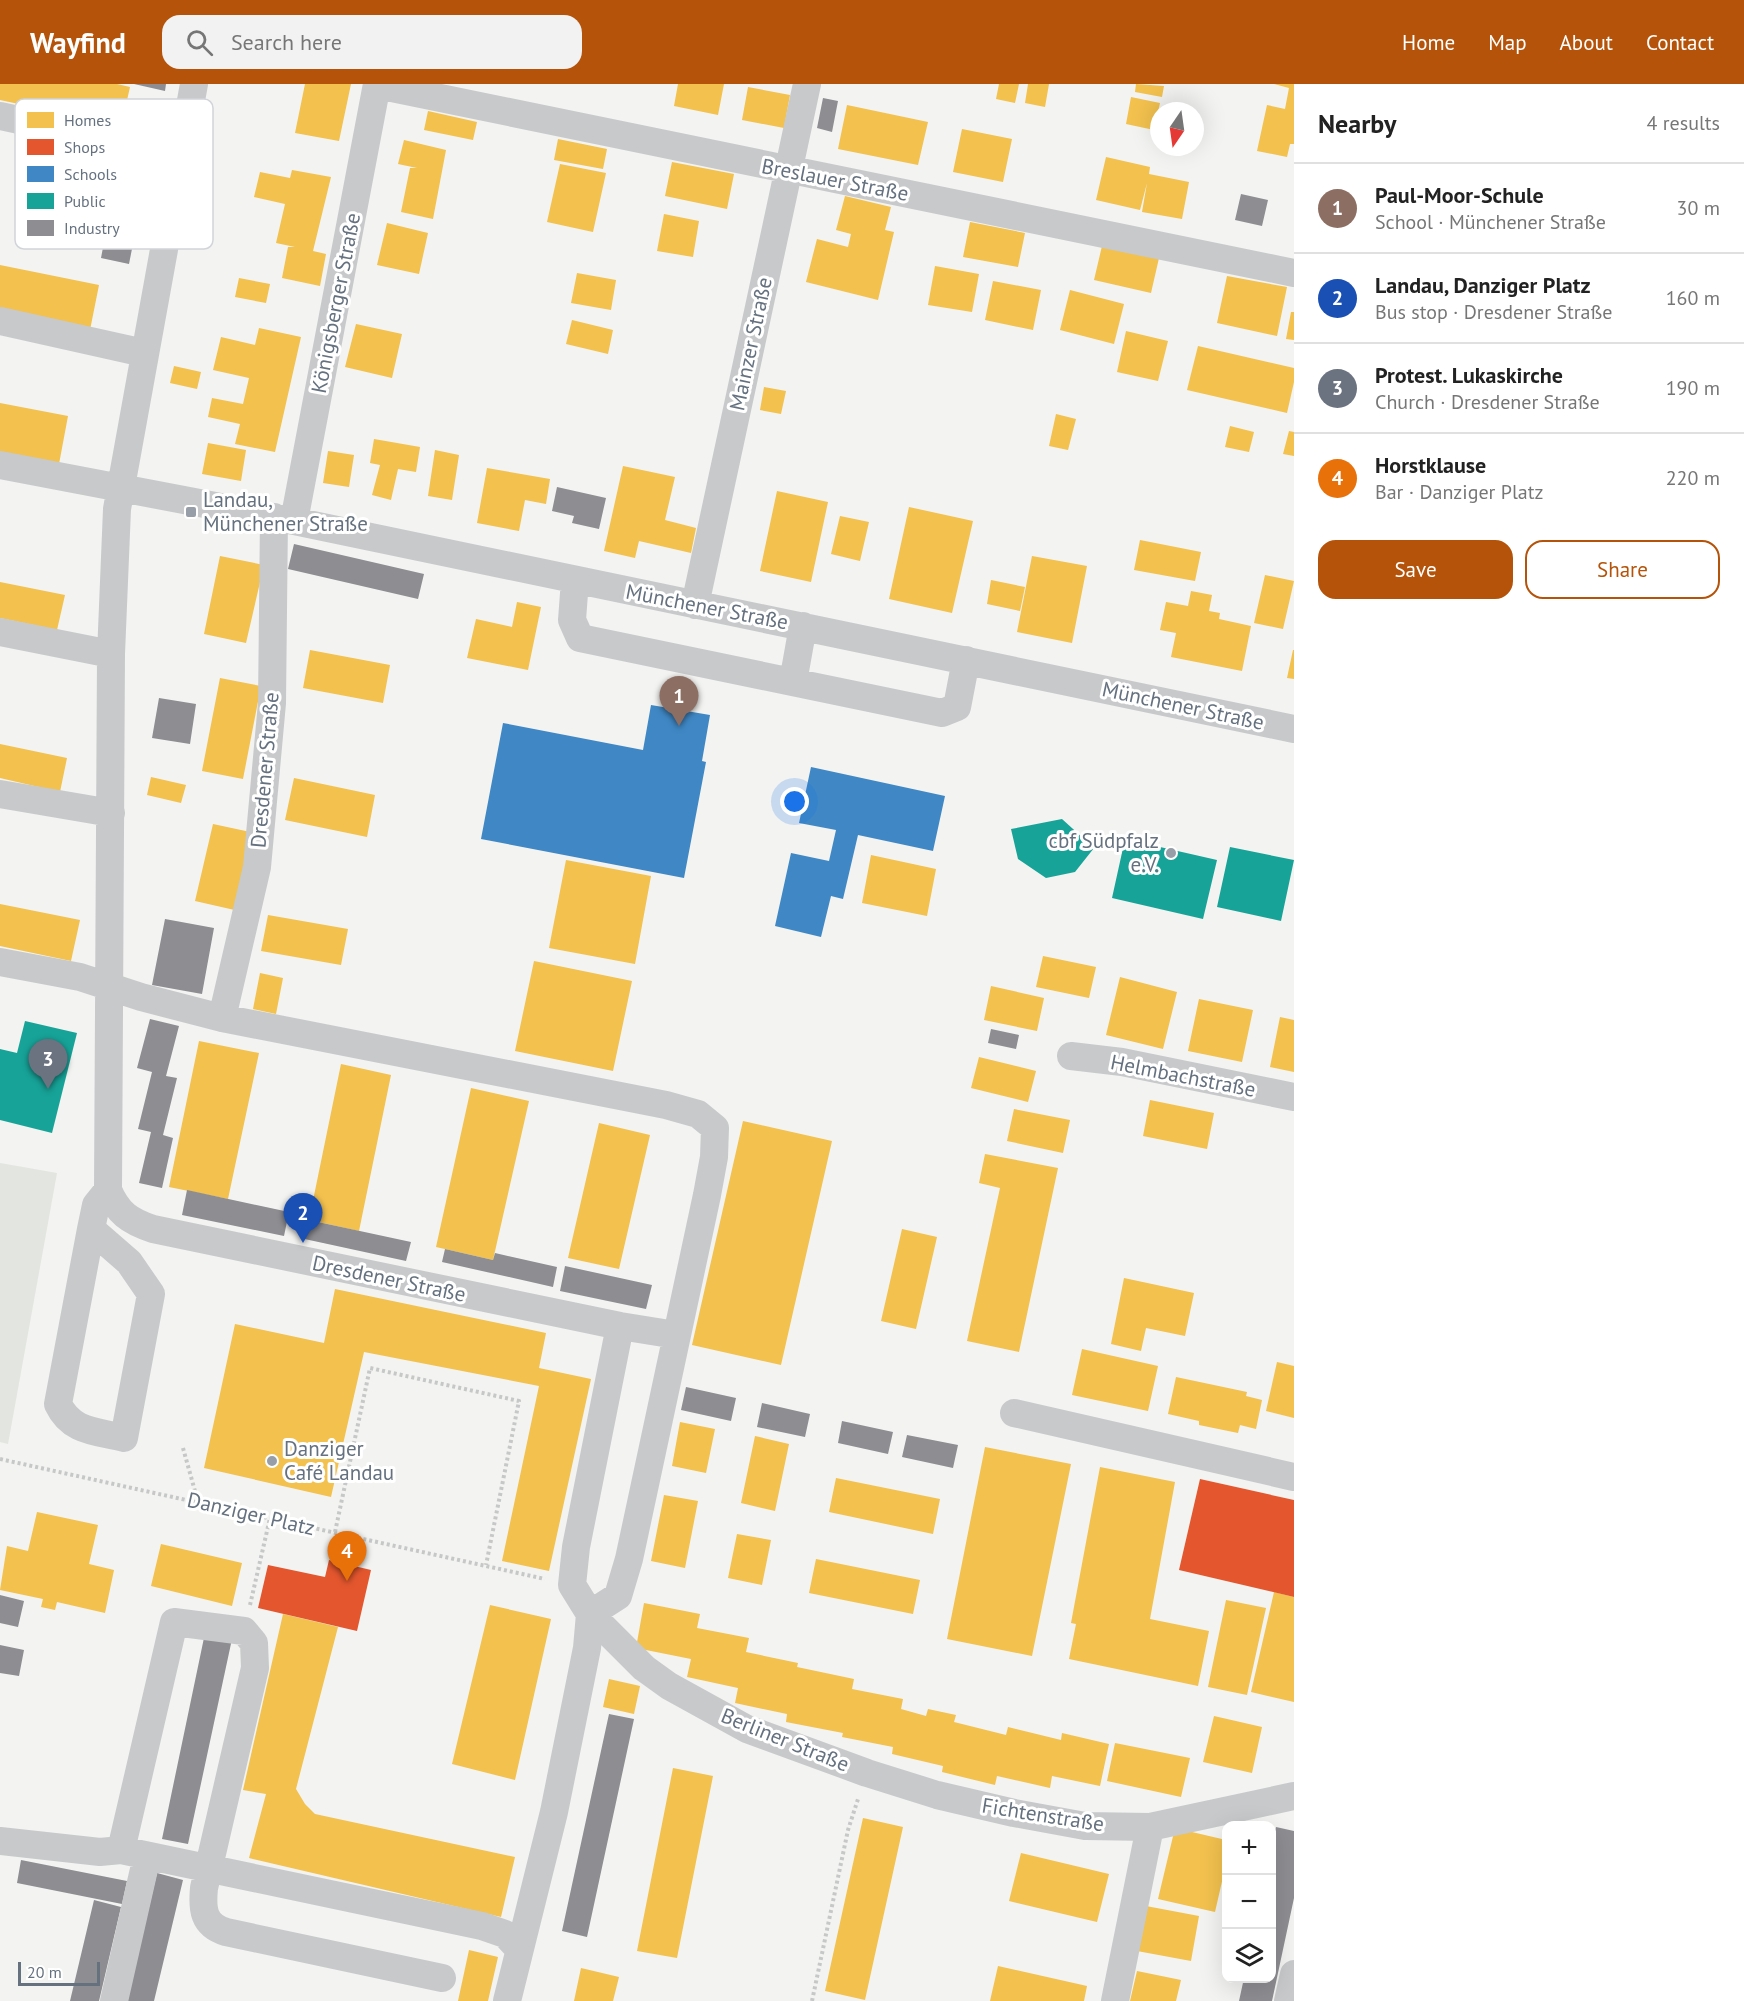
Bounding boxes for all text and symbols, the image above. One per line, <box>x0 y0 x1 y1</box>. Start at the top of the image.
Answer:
search box <box>162 15 582 69</box>
text: Wayfind <box>30 24 126 61</box>
icon: search <box>183 26 216 59</box>
text: Search here <box>231 28 342 56</box>
text: Home <box>1402 29 1455 56</box>
text: Map <box>1488 29 1527 56</box>
text: About <box>1560 29 1613 56</box>
text: Contact <box>1646 29 1714 56</box>
legend <box>15 99 213 249</box>
north arrow <box>1150 102 1204 156</box>
text: Nearby <box>1318 107 1396 140</box>
text: Homes <box>64 110 111 130</box>
text: 4 results <box>1647 110 1720 136</box>
text: Shops <box>64 137 105 157</box>
street label: Breslauer Straße <box>759 152 911 207</box>
text: Schools <box>64 164 117 184</box>
text: Paul-Moor-Schule <box>1375 181 1544 209</box>
text: Public <box>64 191 106 211</box>
text: 1 <box>1332 195 1343 221</box>
text: 30 m <box>1677 195 1720 221</box>
text: School · Münchener Straße <box>1375 209 1606 235</box>
street label: Königsberger Straße <box>305 210 366 395</box>
text: Industry <box>64 218 120 238</box>
text: Landau, Danziger Platz <box>1375 271 1591 299</box>
street label: Mainzer Straße <box>723 275 778 413</box>
text: 2 <box>1332 285 1343 311</box>
text: 160 m <box>1666 285 1720 311</box>
text: Bus stop · Dresdener Straße <box>1375 299 1613 325</box>
text: Protest. Lukaskirche <box>1375 361 1563 389</box>
text: 3 <box>1332 375 1343 401</box>
text: 190 m <box>1666 375 1720 401</box>
text: Church · Dresdener Straße <box>1375 389 1600 415</box>
text: Horstklause <box>1375 451 1486 479</box>
text: 4 <box>1332 465 1343 491</box>
text: 220 m <box>1666 465 1720 491</box>
text: Bar · Danziger Platz <box>1375 479 1543 505</box>
place label: Landau, Münchener Straße <box>203 486 368 537</box>
marker: Landau, Münchener Straße <box>184 505 198 519</box>
button: Save <box>1318 540 1513 599</box>
button: Share <box>1525 540 1720 599</box>
street label: Münchener Straße <box>624 578 791 635</box>
street label: Münchener Straße <box>1100 675 1267 736</box>
pin: 1 <box>660 676 698 726</box>
street label: Dresdener Straße <box>244 691 285 849</box>
your location <box>780 787 809 816</box>
place label: cbf Südpfalz e.V. <box>1049 827 1159 878</box>
marker: cbf Südpfalz e.V. <box>1164 846 1178 860</box>
pin: 3 <box>28 1040 68 1089</box>
street label: Helmbachstraße <box>1108 1048 1258 1103</box>
pin: 2 <box>284 1194 322 1243</box>
street label: Dresdener Straße <box>310 1249 468 1308</box>
place label: Danziger Café Landau <box>284 1435 394 1486</box>
marker: Danziger Café Landau <box>265 1454 279 1468</box>
street label: Danziger Platz <box>185 1486 318 1541</box>
pin: 4 <box>328 1532 366 1581</box>
street label: Berliner Straße <box>717 1702 853 1777</box>
street label: Fichtenstraße <box>980 1792 1106 1837</box>
map controls <box>1222 1821 1276 1983</box>
button: + <box>1222 1821 1276 1875</box>
button: − <box>1222 1875 1276 1929</box>
button: layers <box>1222 1929 1276 1983</box>
scale bar <box>18 1959 100 1986</box>
text: 20 m <box>27 1962 62 1982</box>

